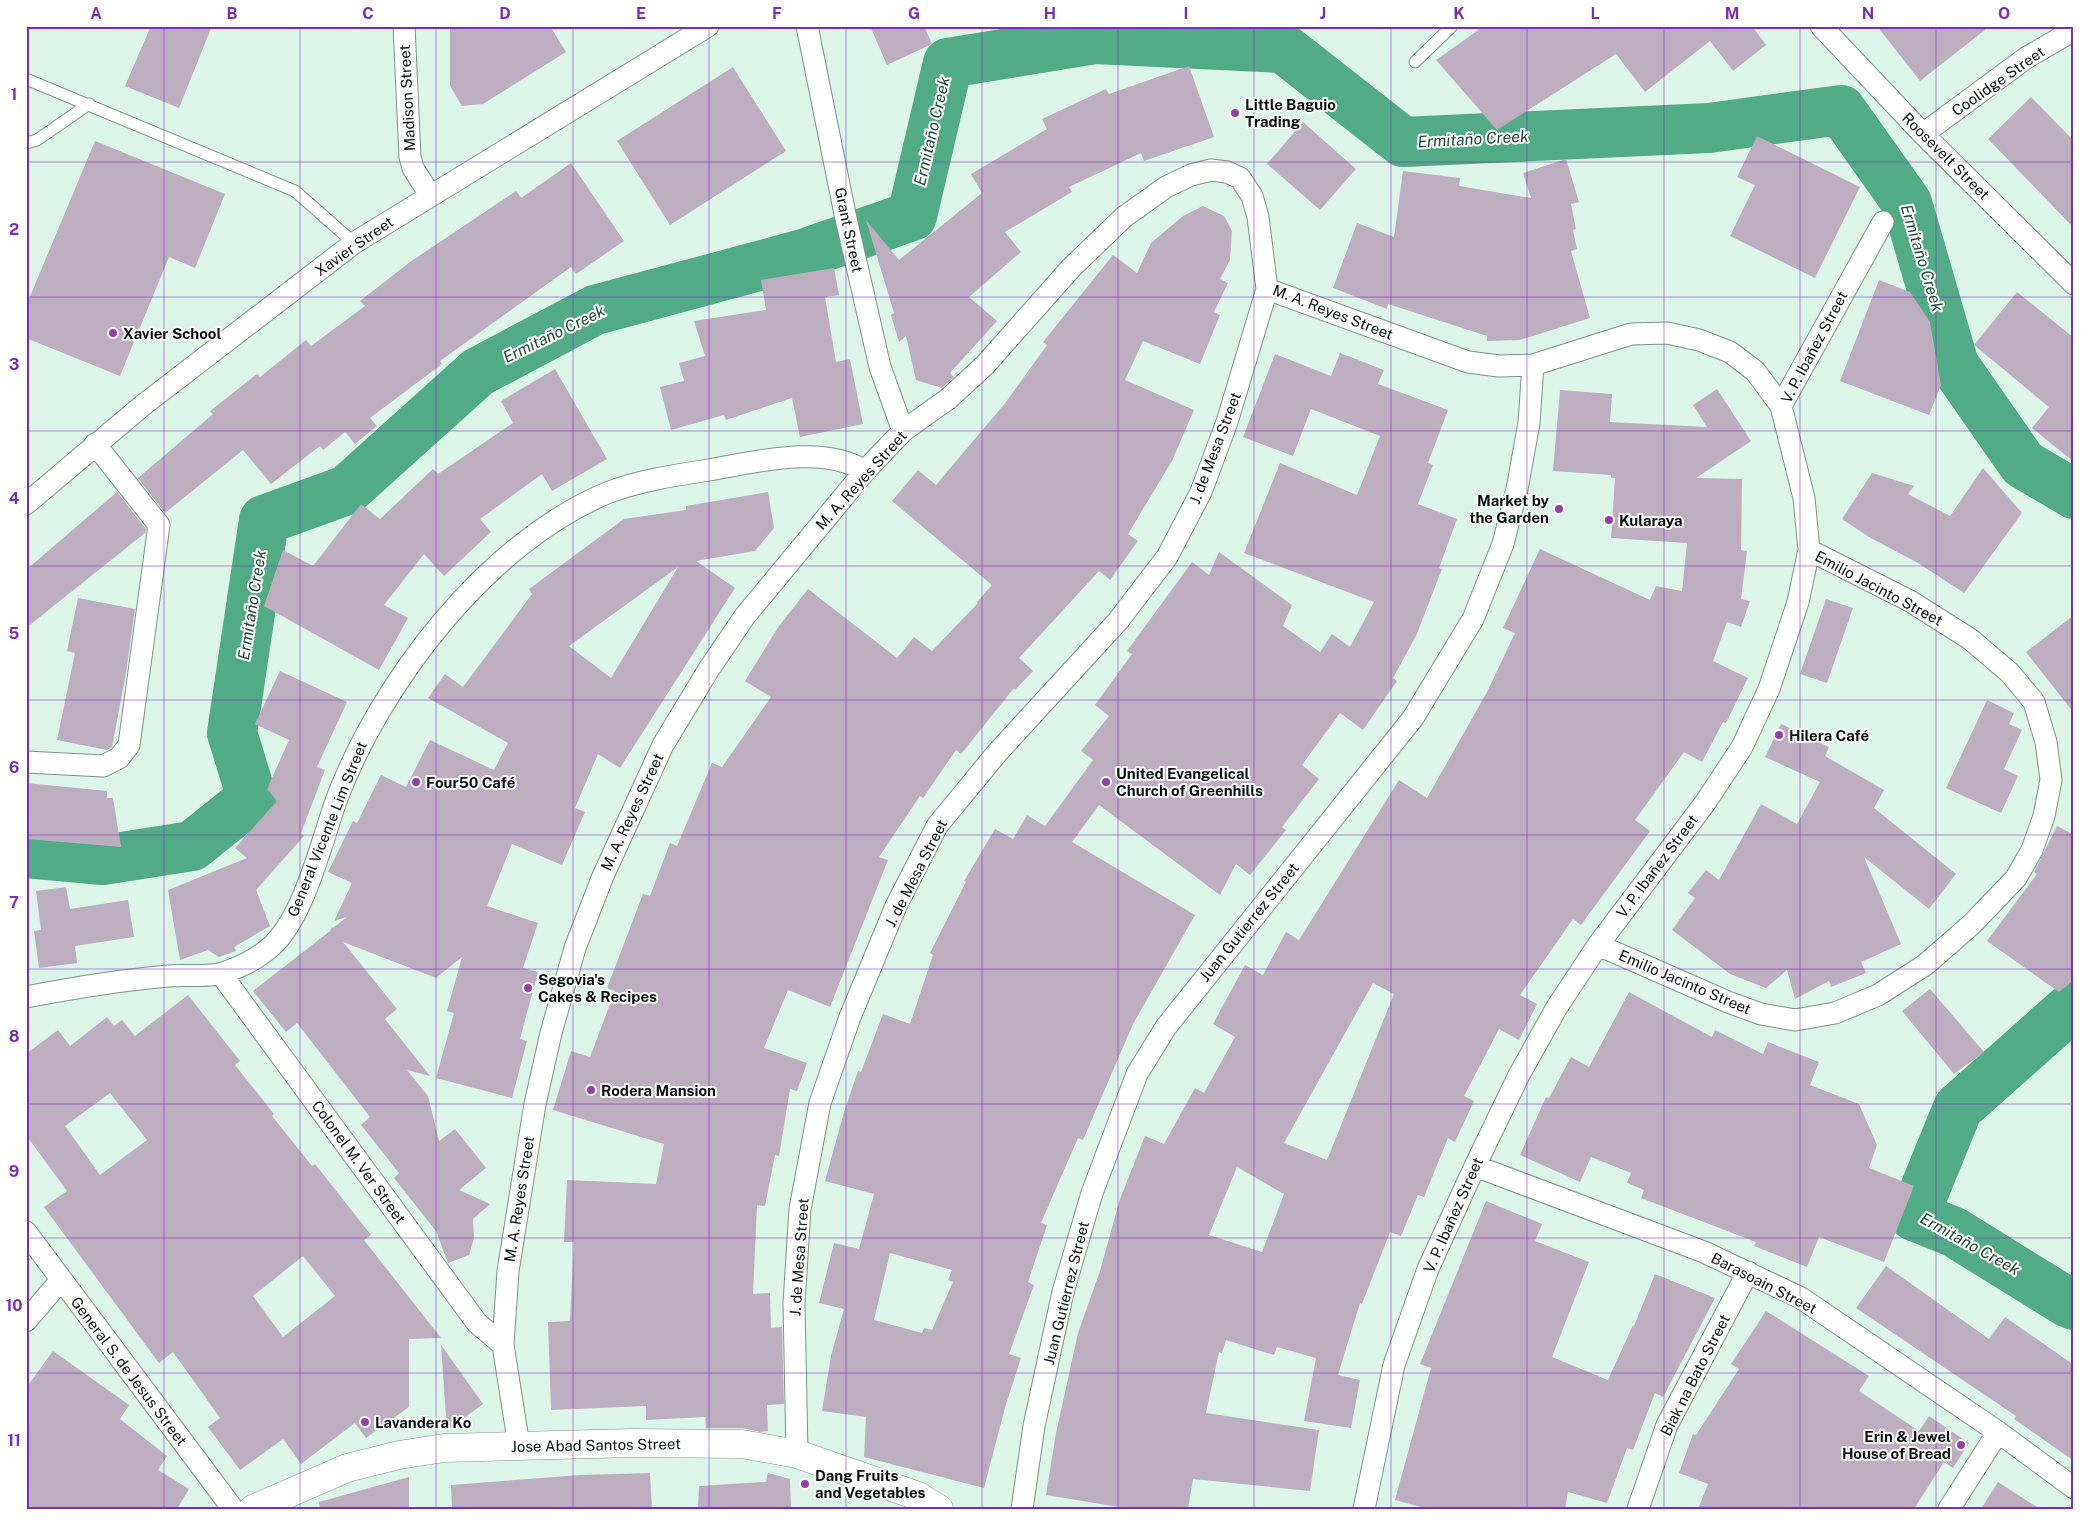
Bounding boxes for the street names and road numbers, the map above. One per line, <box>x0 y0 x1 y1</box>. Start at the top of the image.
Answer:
street label: Coolidge Street <box>1948 43 2048 119</box>
street label: Madison Street <box>396 44 418 152</box>
street label: Roosevelt Street <box>1899 109 1993 203</box>
street label: Grant Street <box>832 186 866 274</box>
street label: Xavier Street <box>312 213 396 279</box>
street label: M. A. Reyes Street <box>1270 281 1396 343</box>
street label: V. P. Ibañez Street <box>1777 288 1851 406</box>
street label: J. de Mesa Street <box>1186 390 1244 506</box>
street label: M. A. Reyes Street <box>812 427 910 533</box>
street label: Emilio Jacinto Street <box>1812 547 1946 629</box>
street label: General Vicente Lim Street <box>284 739 370 919</box>
street label: M. A. Reyes Street <box>597 751 667 873</box>
street label: V. P. Ibañez Street <box>1613 811 1701 921</box>
street label: J. de Mesa Street <box>882 816 951 930</box>
street label: Juan Gutierrez Street <box>1196 859 1302 985</box>
street label: Emilio Jacinto Street <box>1616 946 1754 1018</box>
street label: Colonel M. Ver Street <box>309 1097 409 1227</box>
street label: M. A. Reyes Street <box>501 1135 537 1263</box>
street label: V. P. Ibañez Street <box>1420 1155 1486 1275</box>
street label: J. de Mesa Street <box>786 1197 812 1317</box>
street label: Juan Gutierrez Street <box>1040 1219 1092 1367</box>
street label: Barasoain Street <box>1708 1249 1820 1317</box>
street label: General S. de Jesus Street <box>68 1293 191 1449</box>
street label: Biak na Bato Street <box>1657 1311 1733 1439</box>
street label: Jose Abad Santos Street <box>511 1435 681 1455</box>

